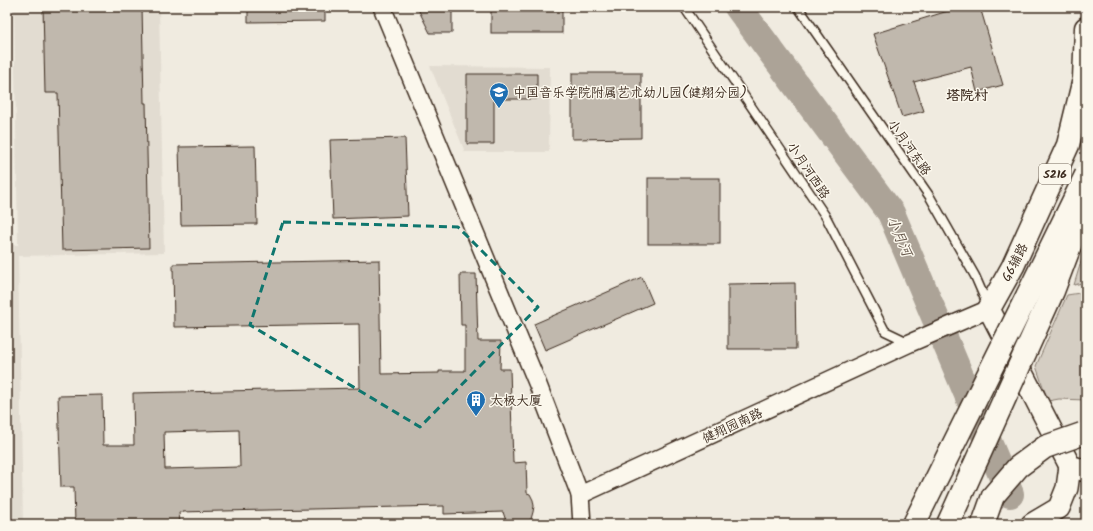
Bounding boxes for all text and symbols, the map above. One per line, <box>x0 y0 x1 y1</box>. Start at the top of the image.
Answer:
school or university icon: 中国音乐学院附属艺术幼儿园(健翔分园) <box>488 81 510 109</box>
place label: 中国音乐学院附属艺术幼儿园(健翔分园) <box>513 83 747 104</box>
district label: 塔院村 <box>946 85 988 107</box>
street label: 小月河东路 <box>882 115 936 181</box>
street label: 小月河西路 <box>781 138 835 204</box>
road number: S216 <box>1039 164 1071 184</box>
water label: 小月河 <box>880 213 918 262</box>
street label: G6辅路 <box>997 240 1034 286</box>
building icon: 太极大厦 <box>465 389 487 417</box>
place label: 太极大厦 <box>490 391 542 412</box>
street label: 健翔园南路 <box>699 403 767 450</box>

